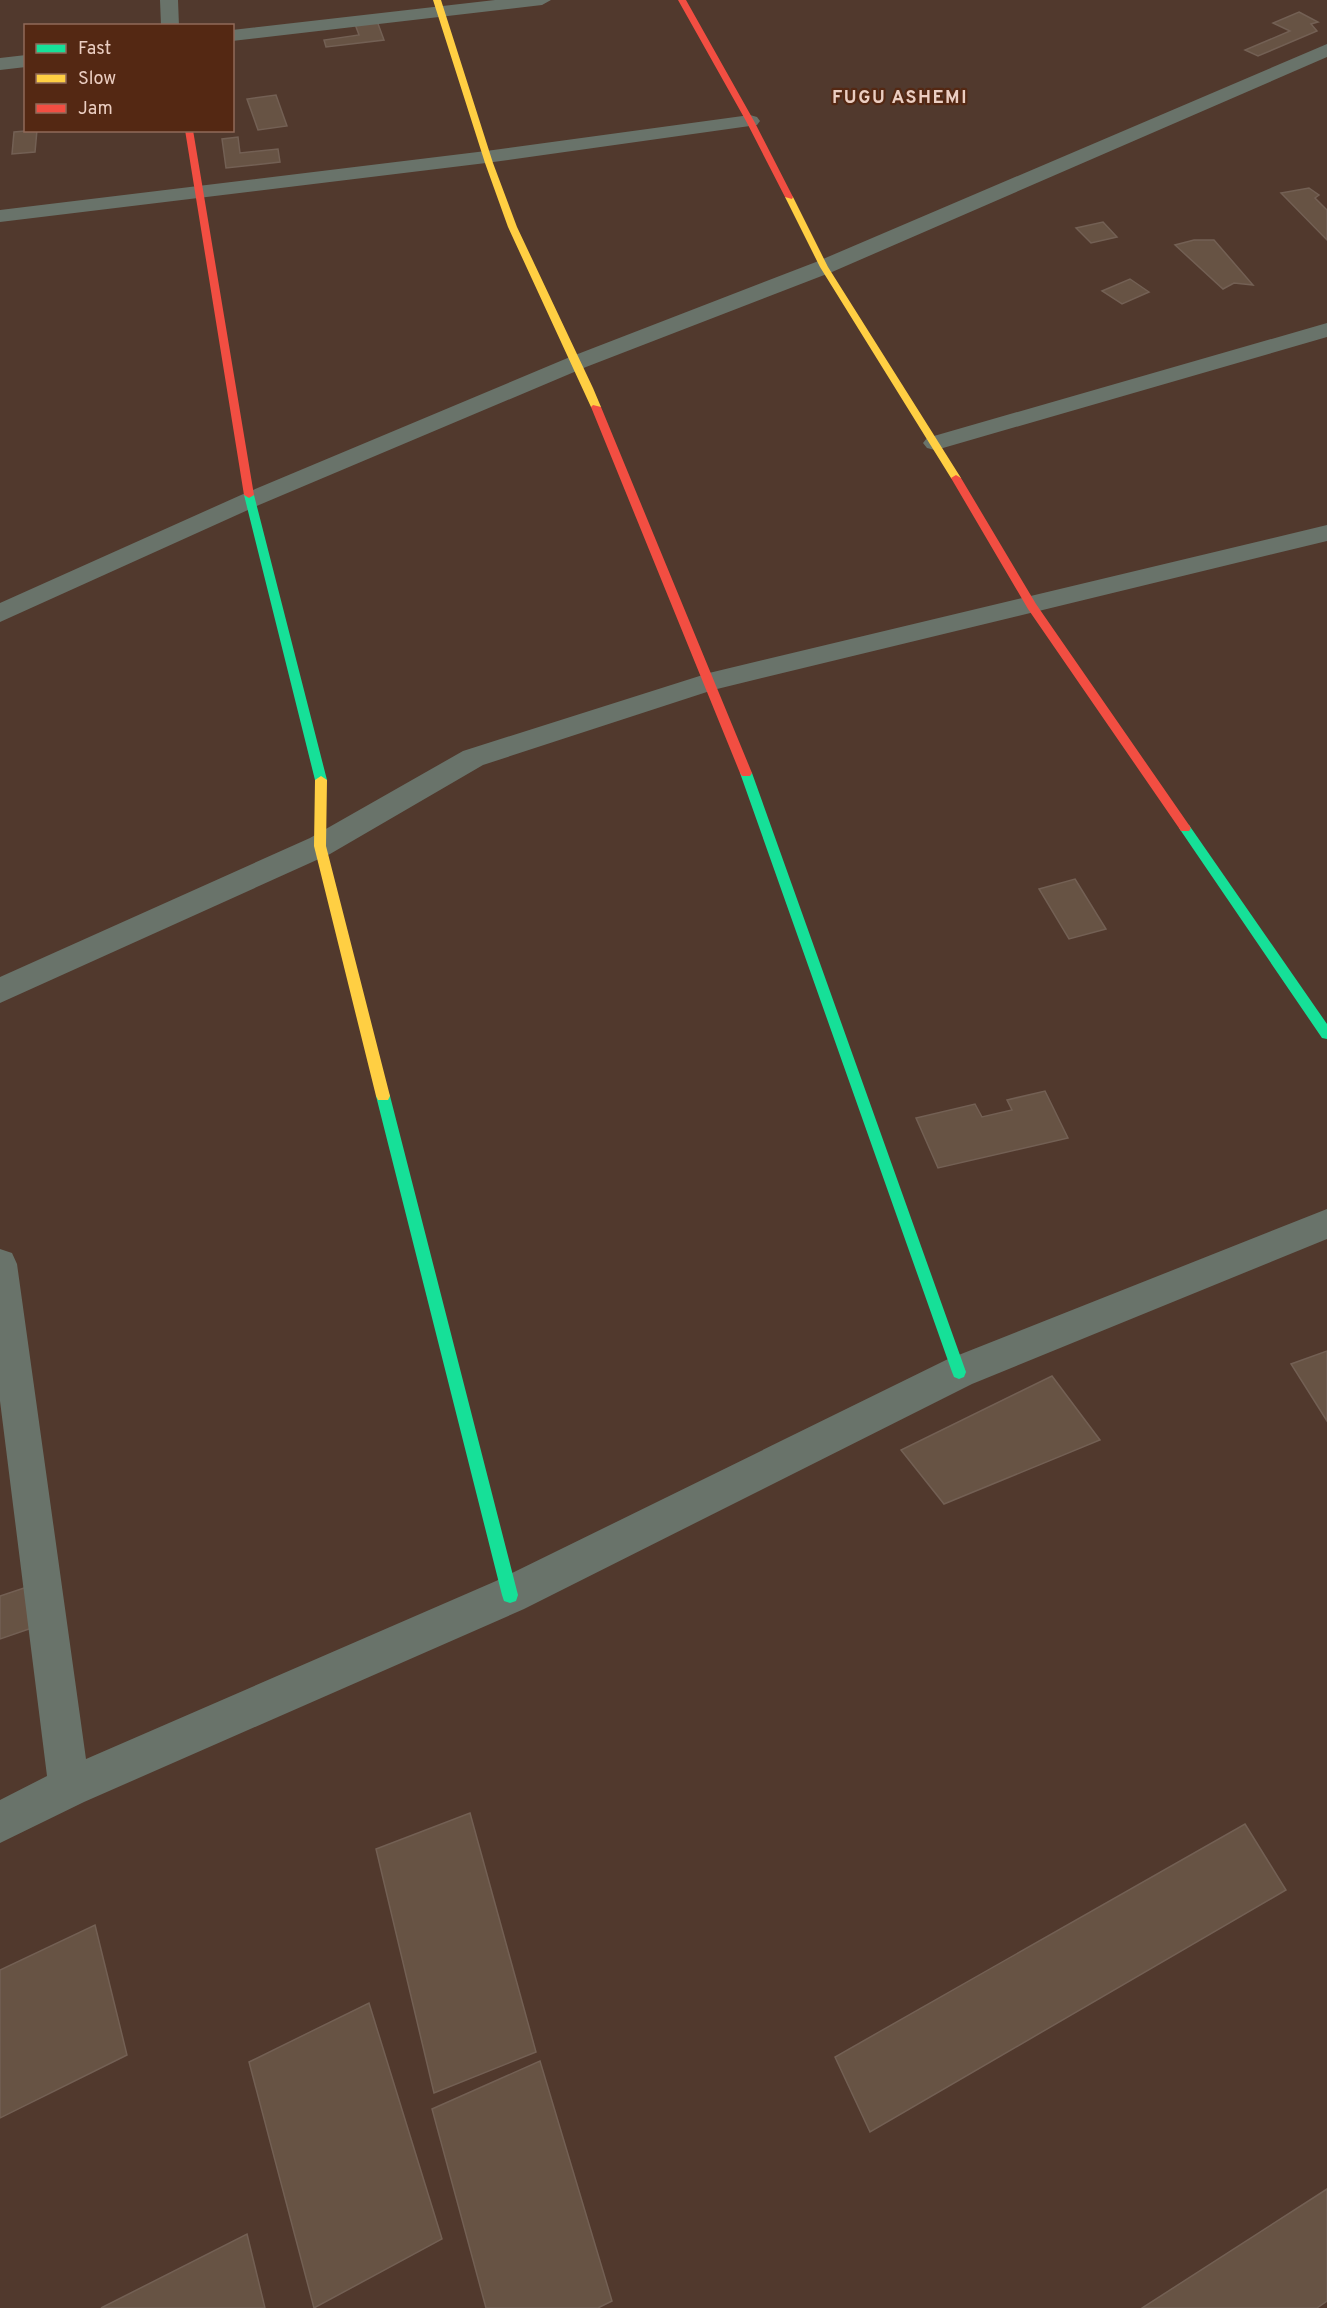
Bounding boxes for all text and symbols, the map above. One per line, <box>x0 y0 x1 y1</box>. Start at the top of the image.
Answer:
legend <box>24 24 234 132</box>
text: Fast <box>78 38 111 61</box>
text: Slow <box>78 68 116 91</box>
district label: FUGU ASHEMI <box>832 87 968 110</box>
text: Jam <box>78 98 113 121</box>

